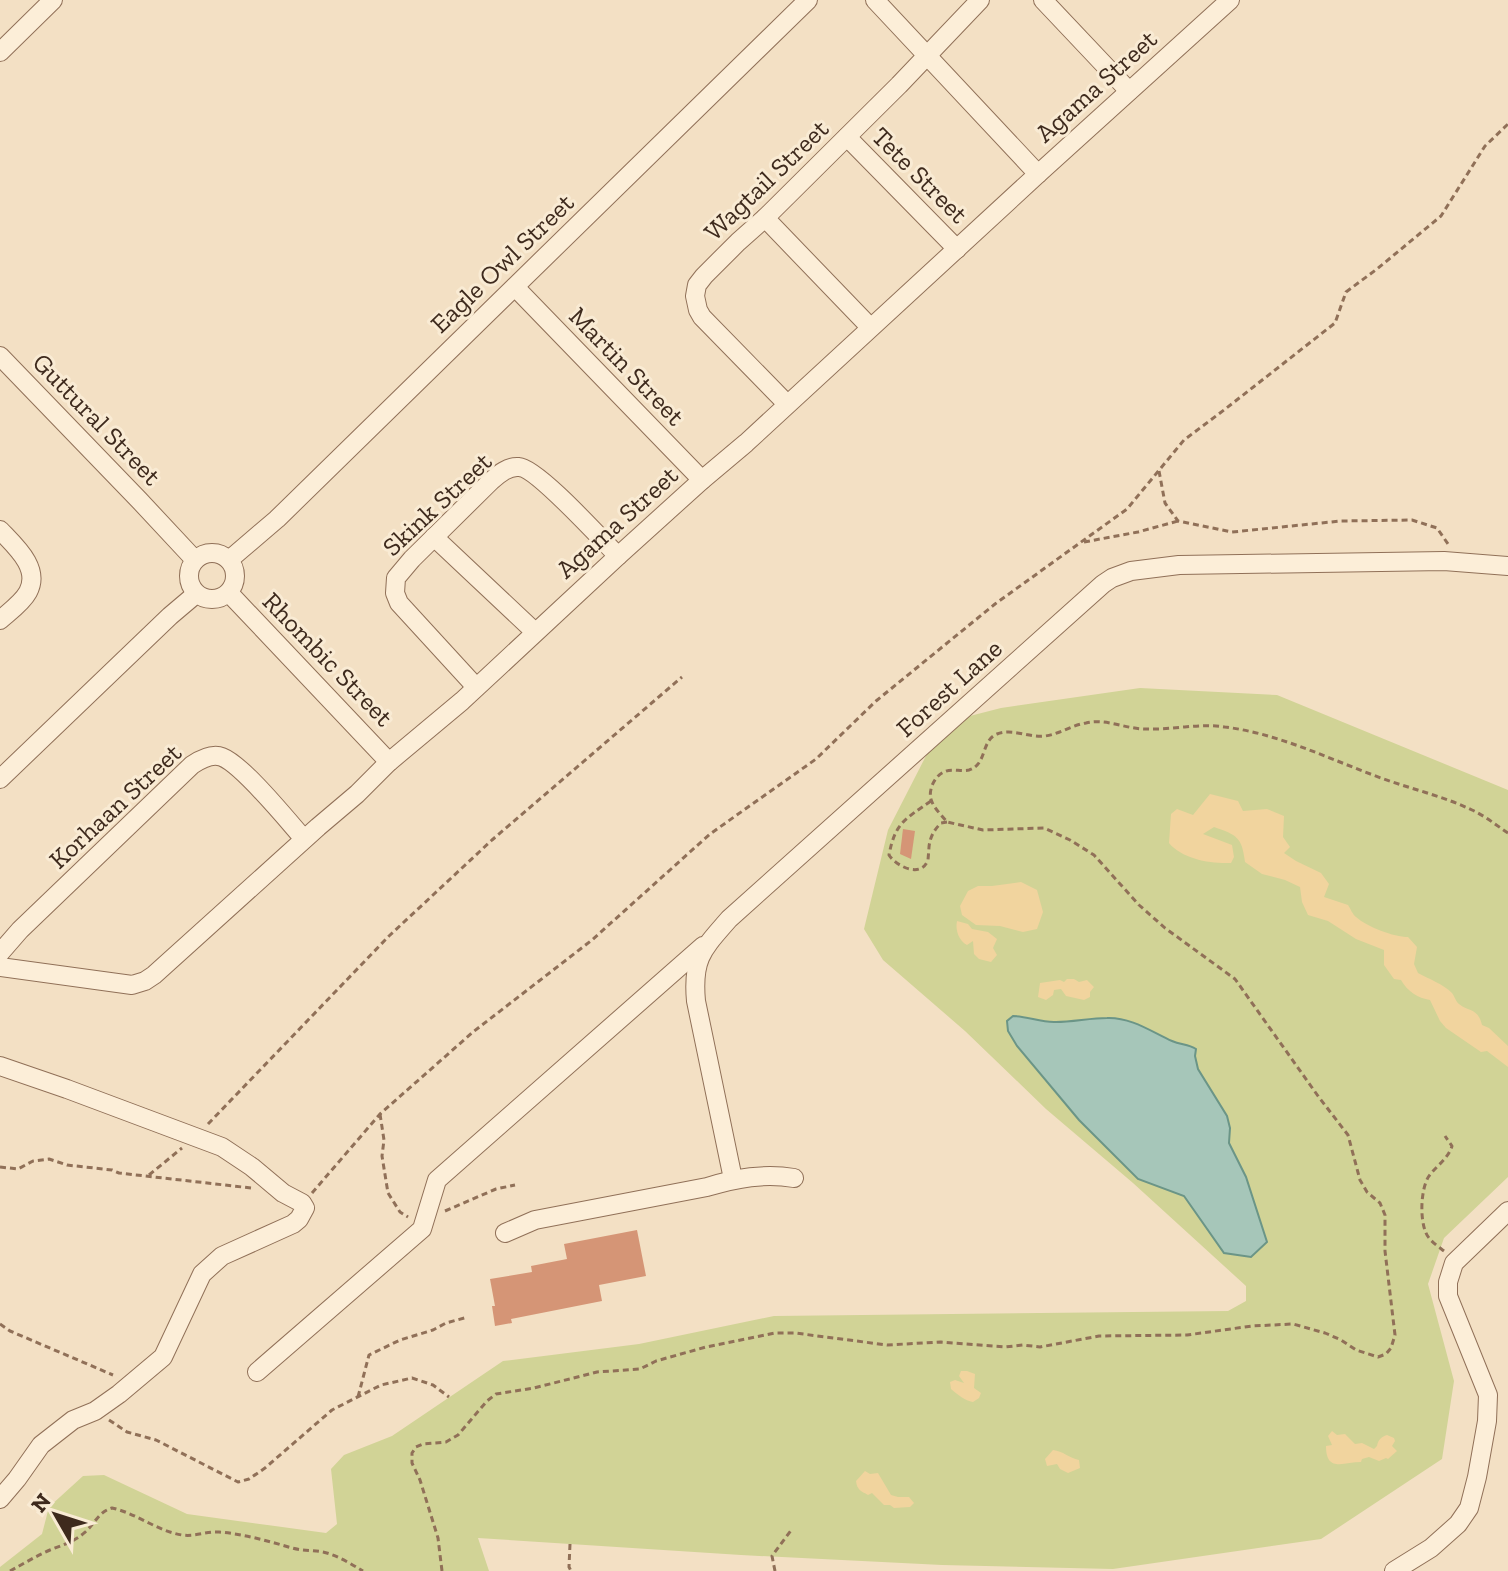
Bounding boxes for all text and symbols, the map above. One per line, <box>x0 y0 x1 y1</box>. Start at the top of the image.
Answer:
street label: Agama Street <box>1029 23 1164 149</box>
street label: Wagtail Street <box>697 112 835 247</box>
street label: Tete Street <box>865 120 975 230</box>
street label: Eagle Owl Street <box>424 186 581 339</box>
street label: Martin Street <box>563 300 692 432</box>
street label: Guttural Street <box>26 346 168 492</box>
street label: Skink Street <box>376 445 498 563</box>
street label: Agama Street <box>550 459 685 585</box>
street label: Rhombic Street <box>256 585 400 733</box>
street label: Forest Lane <box>890 632 1008 744</box>
street label: Korhaan Street <box>42 736 188 875</box>
north arrow <box>16 1475 96 1555</box>
text: N <box>25 1488 57 1518</box>

